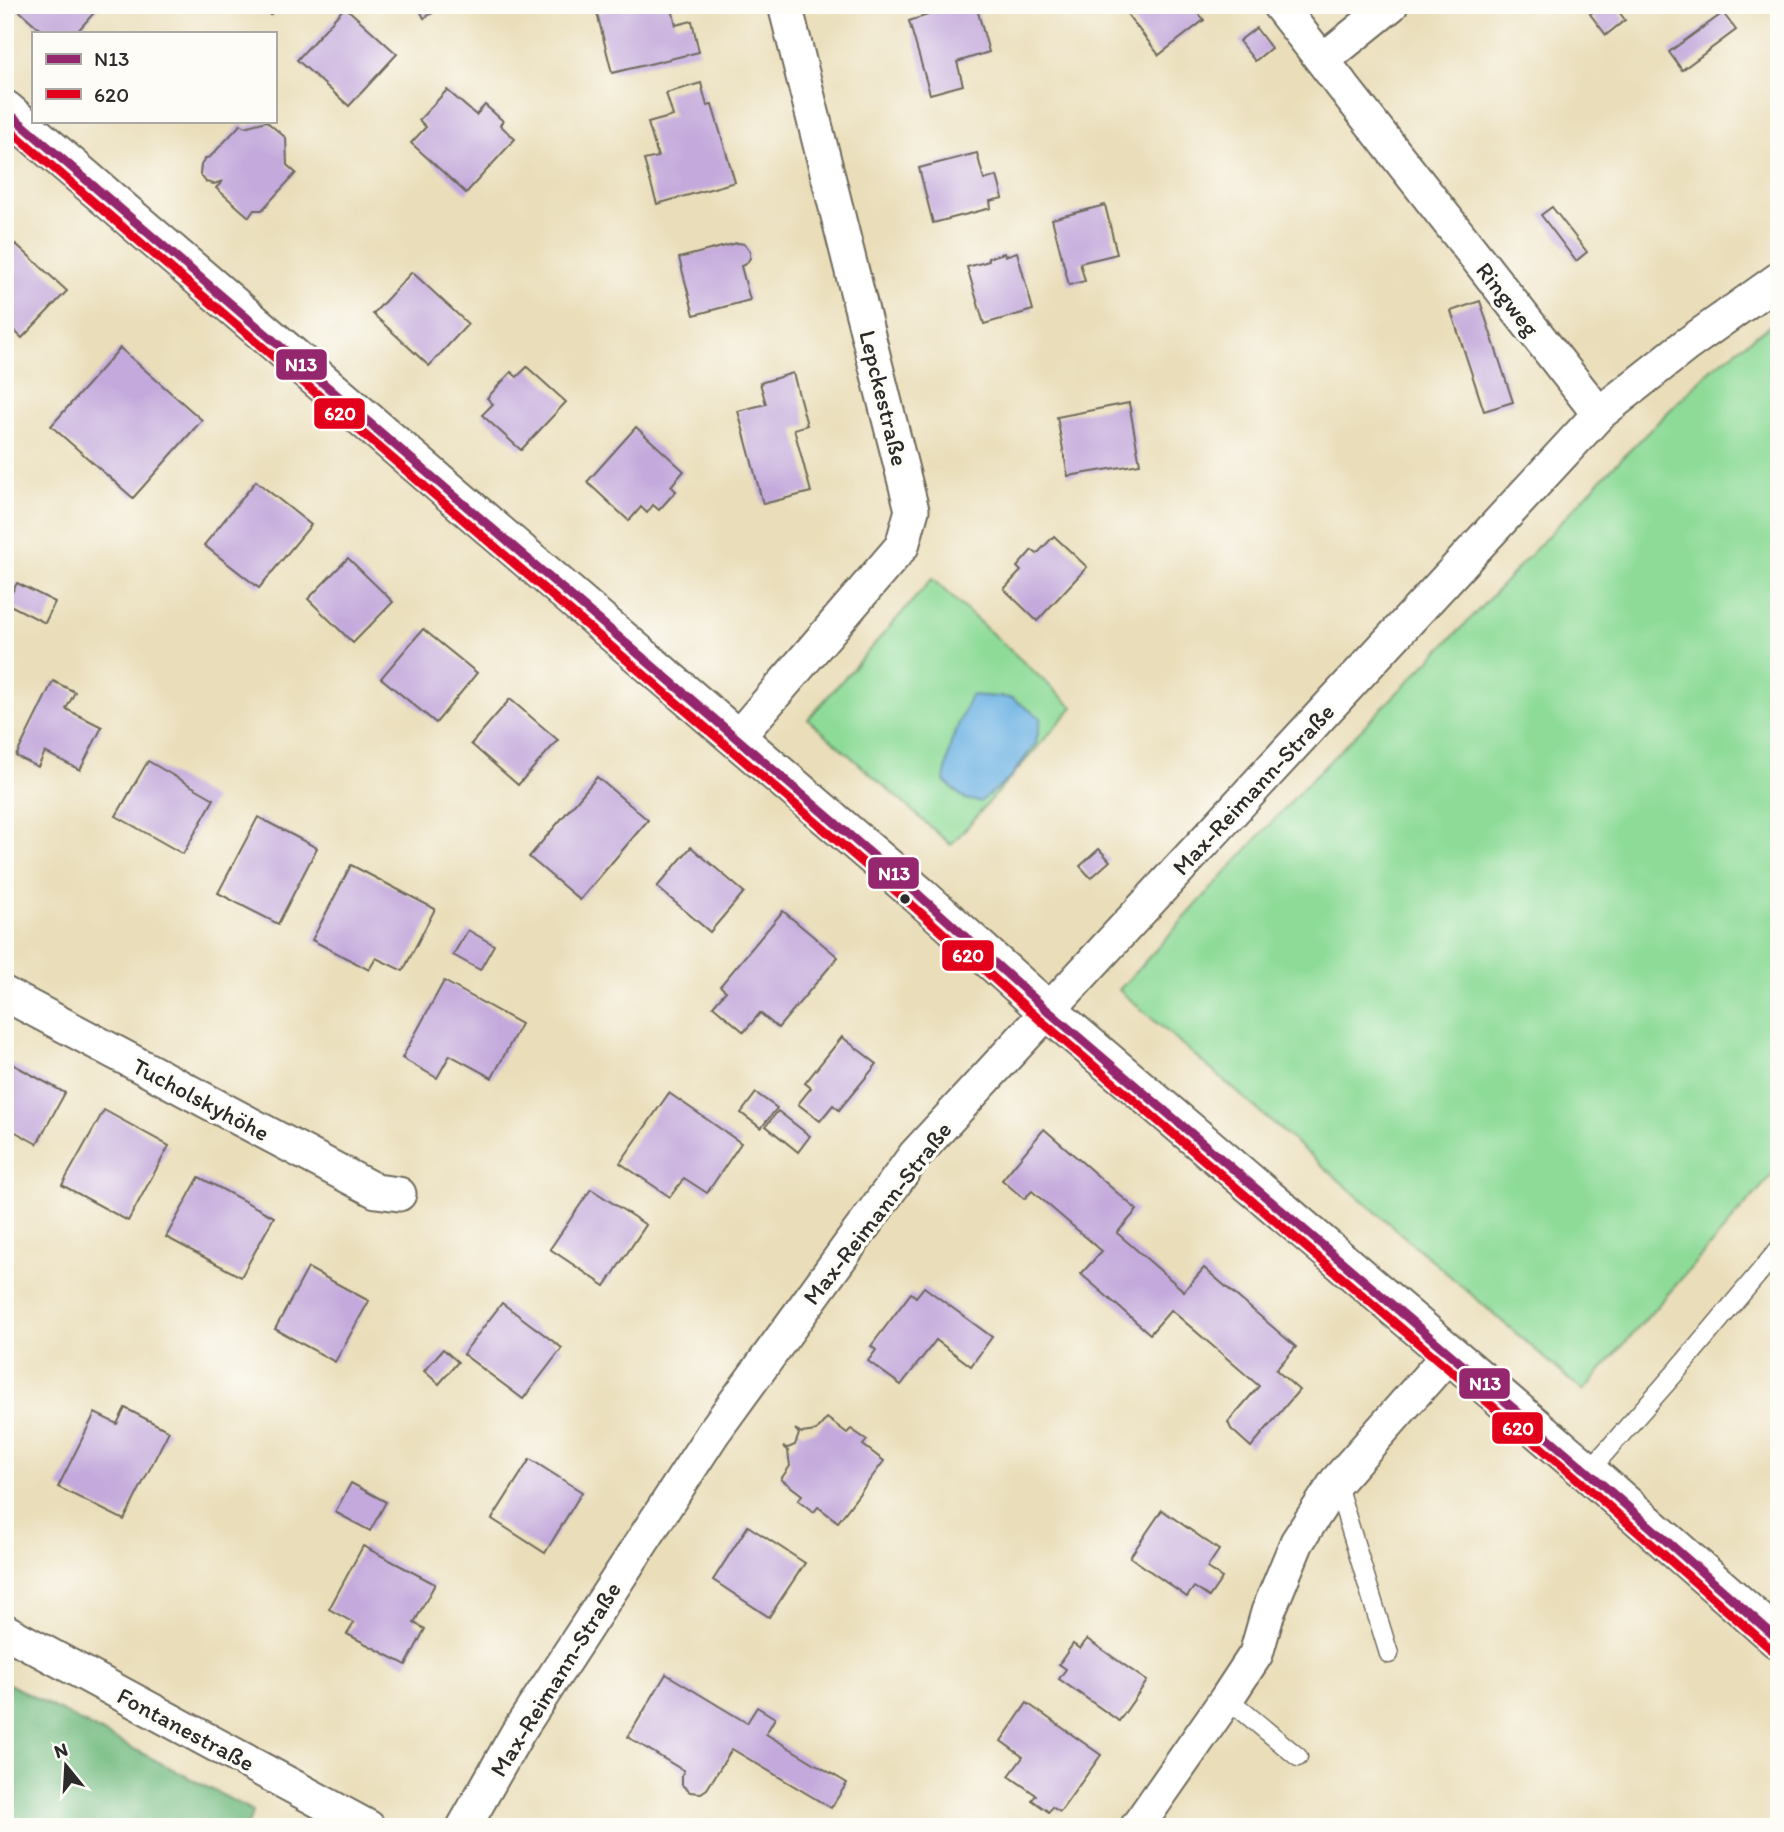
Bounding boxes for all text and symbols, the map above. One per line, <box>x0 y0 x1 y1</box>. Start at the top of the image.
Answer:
legend <box>32 32 276 122</box>
text: N13 <box>94 46 129 71</box>
text: 620 <box>94 82 129 107</box>
street label: Ringweg <box>1470 256 1546 343</box>
street label: Lepckestraße <box>853 327 915 469</box>
line badge: N13 <box>275 348 328 381</box>
text: N13 <box>285 353 317 376</box>
line badge: 620 <box>313 397 366 430</box>
text: 620 <box>324 402 356 425</box>
street label: Max-Reimann-Straße <box>1166 697 1340 881</box>
line badge: N13 <box>867 856 920 890</box>
text: N13 <box>878 862 910 885</box>
unlabelled marker <box>898 892 912 906</box>
line badge: 620 <box>941 939 995 972</box>
text: 620 <box>952 944 984 967</box>
street label: Tucholskyhöhe <box>128 1051 274 1147</box>
street label: Max-Reimann-Straße <box>796 1116 958 1310</box>
line badge: N13 <box>1458 1367 1511 1400</box>
text: N13 <box>1469 1372 1501 1395</box>
line badge: 620 <box>1491 1411 1544 1445</box>
text: 620 <box>1502 1417 1534 1440</box>
street label: Max-Reimann-Straße <box>483 1576 627 1782</box>
street label: Fontanestraße <box>112 1681 260 1777</box>
north arrow <box>32 1730 102 1800</box>
text: N <box>51 1737 71 1763</box>

